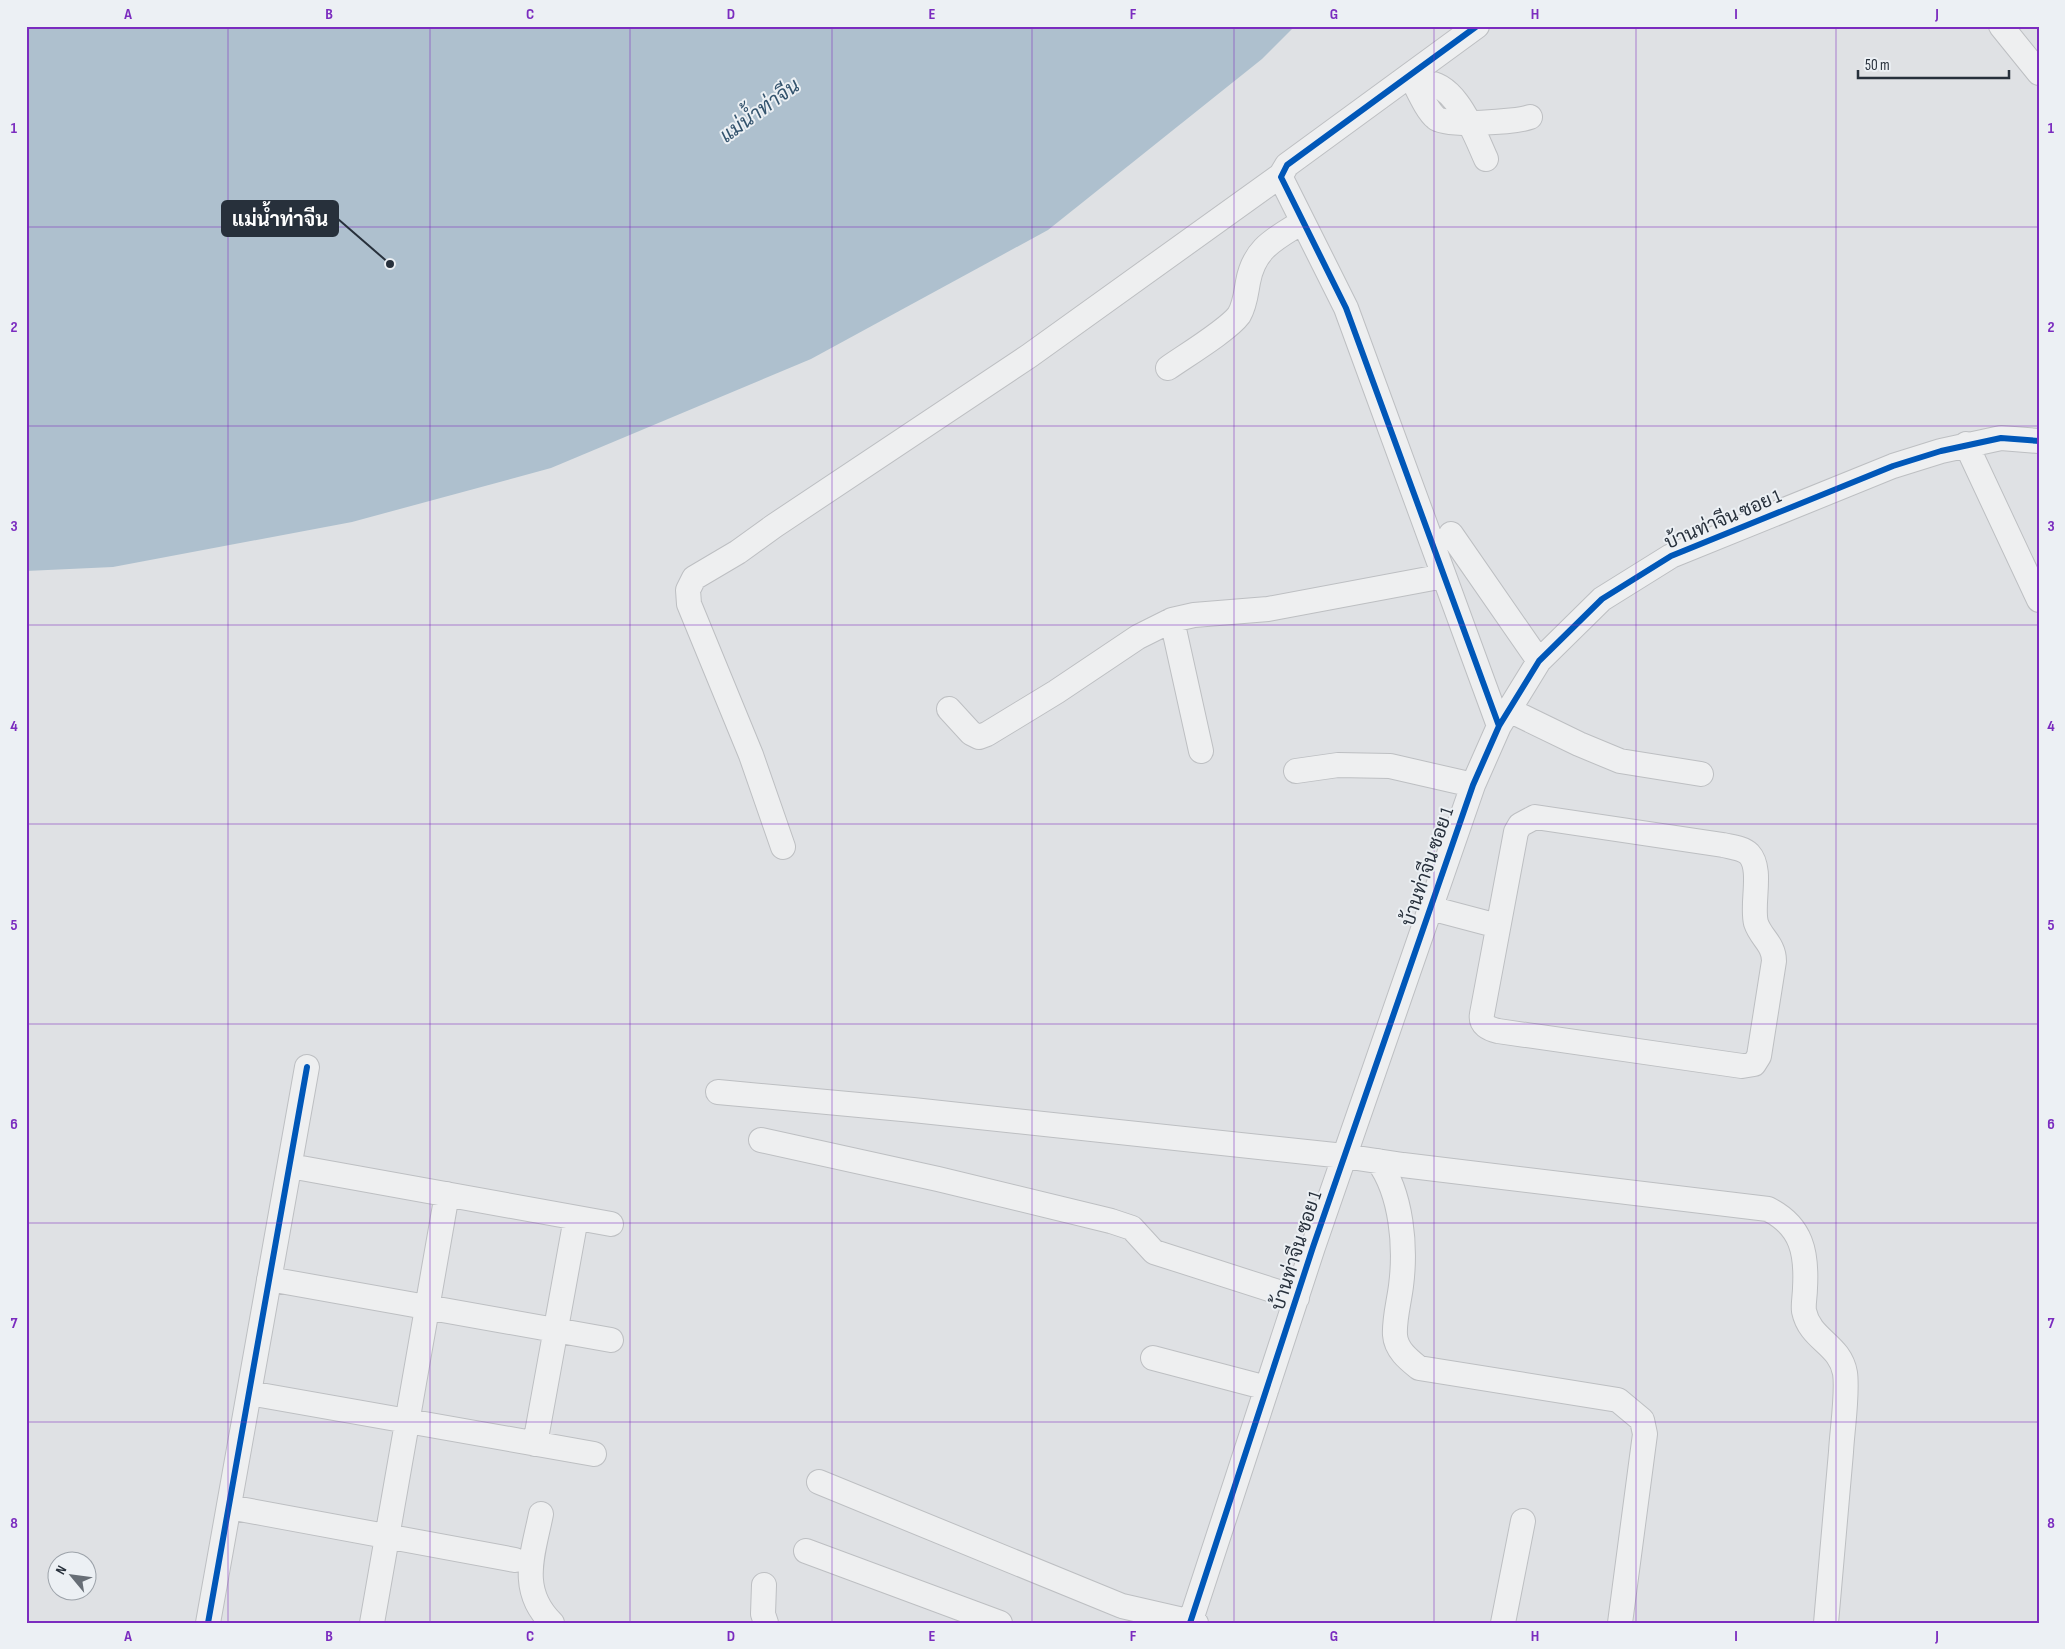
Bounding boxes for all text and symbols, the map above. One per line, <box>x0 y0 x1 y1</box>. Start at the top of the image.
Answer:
text: A <box>123 5 132 24</box>
text: B <box>325 5 333 24</box>
text: C <box>526 5 534 24</box>
text: D <box>727 5 735 24</box>
text: E <box>929 5 936 24</box>
text: F <box>1130 5 1137 24</box>
text: G <box>1330 5 1338 24</box>
text: H <box>1531 5 1539 24</box>
text: I <box>1734 5 1738 24</box>
text: J <box>1934 5 1939 24</box>
scale bar <box>1858 48 2009 80</box>
text: 50 m <box>1865 56 1890 75</box>
water label: แม่น้ำท่าจีน <box>711 68 805 148</box>
text: 1 <box>11 119 18 138</box>
text: 1 <box>2048 119 2055 138</box>
callout: แม่น้ำท่าจีน <box>222 201 338 236</box>
text: แม่น้ำท่าจีน <box>232 201 328 232</box>
text: 2 <box>10 318 18 337</box>
text: 2 <box>2047 318 2055 337</box>
street label: บ้านท่าจีน ซอย 1 <box>1660 483 1785 555</box>
text: 3 <box>10 517 18 536</box>
text: 3 <box>2047 517 2055 536</box>
text: 4 <box>10 717 18 736</box>
text: 4 <box>2047 717 2055 736</box>
street label: บ้านท่าจีน ซอย 1 <box>1395 803 1459 930</box>
text: 5 <box>10 916 18 935</box>
text: 5 <box>2047 916 2055 935</box>
text: 6 <box>10 1115 18 1134</box>
text: 6 <box>2047 1115 2055 1134</box>
street label: บ้านท่าจีน ซอย 1 <box>1265 1187 1327 1314</box>
text: 7 <box>11 1314 18 1333</box>
text: 7 <box>2048 1314 2055 1333</box>
text: 8 <box>10 1514 18 1533</box>
text: 8 <box>2047 1514 2055 1533</box>
north arrow <box>48 1552 98 1602</box>
text: N <box>52 1563 70 1577</box>
text: A <box>123 1627 132 1646</box>
text: B <box>325 1627 333 1646</box>
text: C <box>526 1627 534 1646</box>
text: D <box>727 1627 735 1646</box>
text: E <box>929 1627 936 1646</box>
text: F <box>1130 1627 1137 1646</box>
text: G <box>1330 1627 1338 1646</box>
text: H <box>1531 1627 1539 1646</box>
text: I <box>1734 1627 1738 1646</box>
text: J <box>1934 1627 1939 1646</box>

